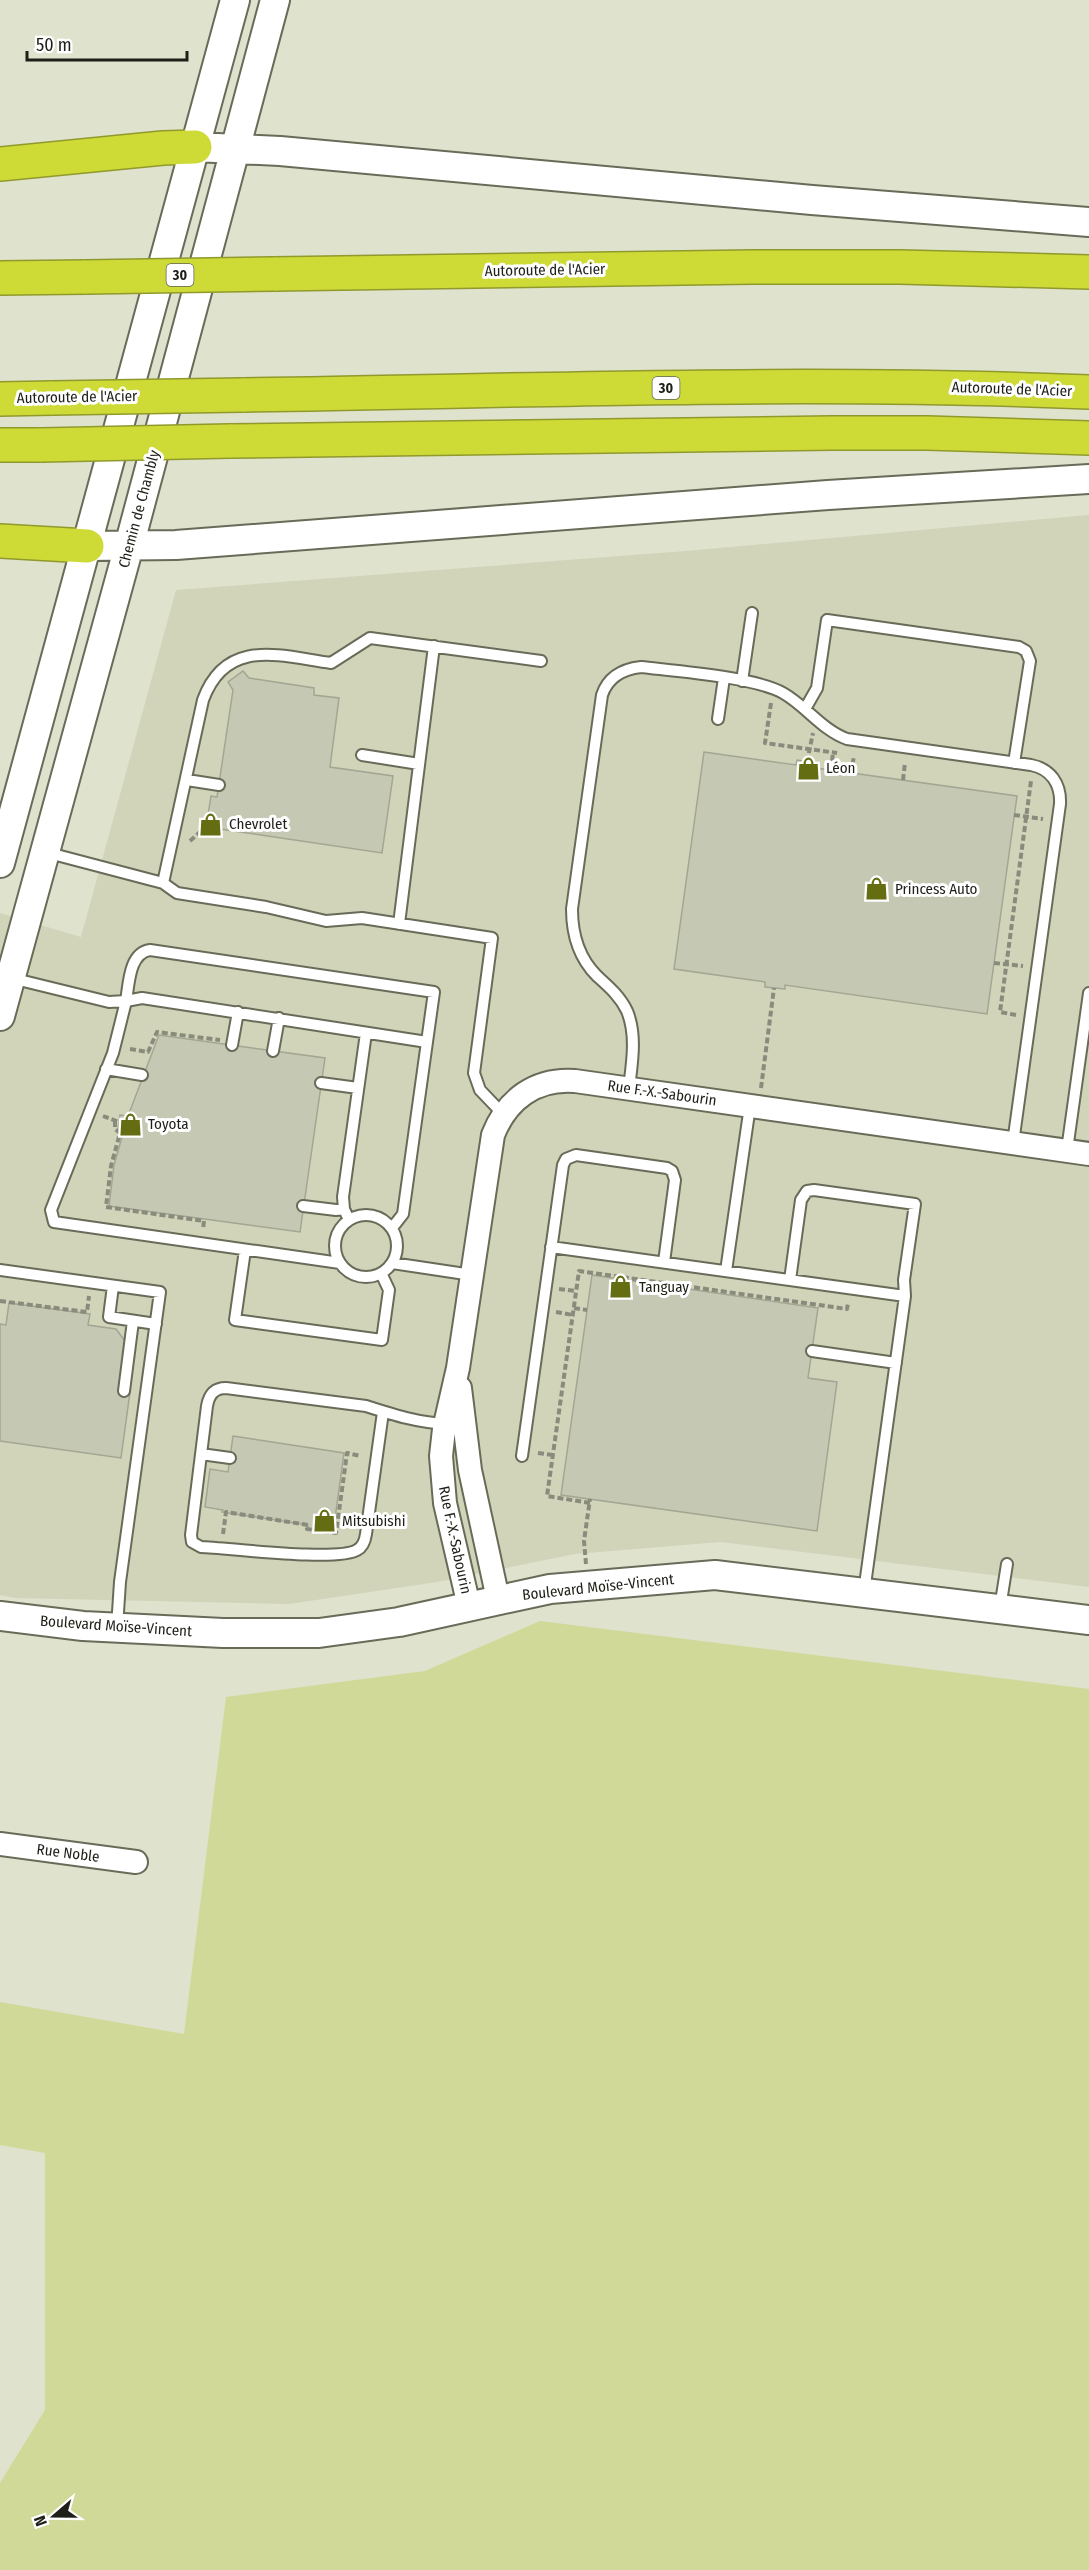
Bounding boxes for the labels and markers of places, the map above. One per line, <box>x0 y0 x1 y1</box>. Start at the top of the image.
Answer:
shop icon: Léon <box>795 755 821 781</box>
place label: Léon <box>826 759 856 777</box>
shop icon: Chevrolet <box>198 811 224 837</box>
place label: Chevrolet <box>229 815 287 833</box>
shop icon: Princess Auto <box>864 876 890 902</box>
place label: Princess Auto <box>895 880 978 898</box>
shop icon: Toyota <box>117 1111 143 1137</box>
place label: Toyota <box>148 1115 189 1133</box>
shop icon: Tanguay <box>608 1274 634 1300</box>
place label: Tanguay <box>639 1278 689 1296</box>
shop icon: Mitsubishi <box>311 1508 337 1534</box>
place label: Mitsubishi <box>342 1512 405 1530</box>

